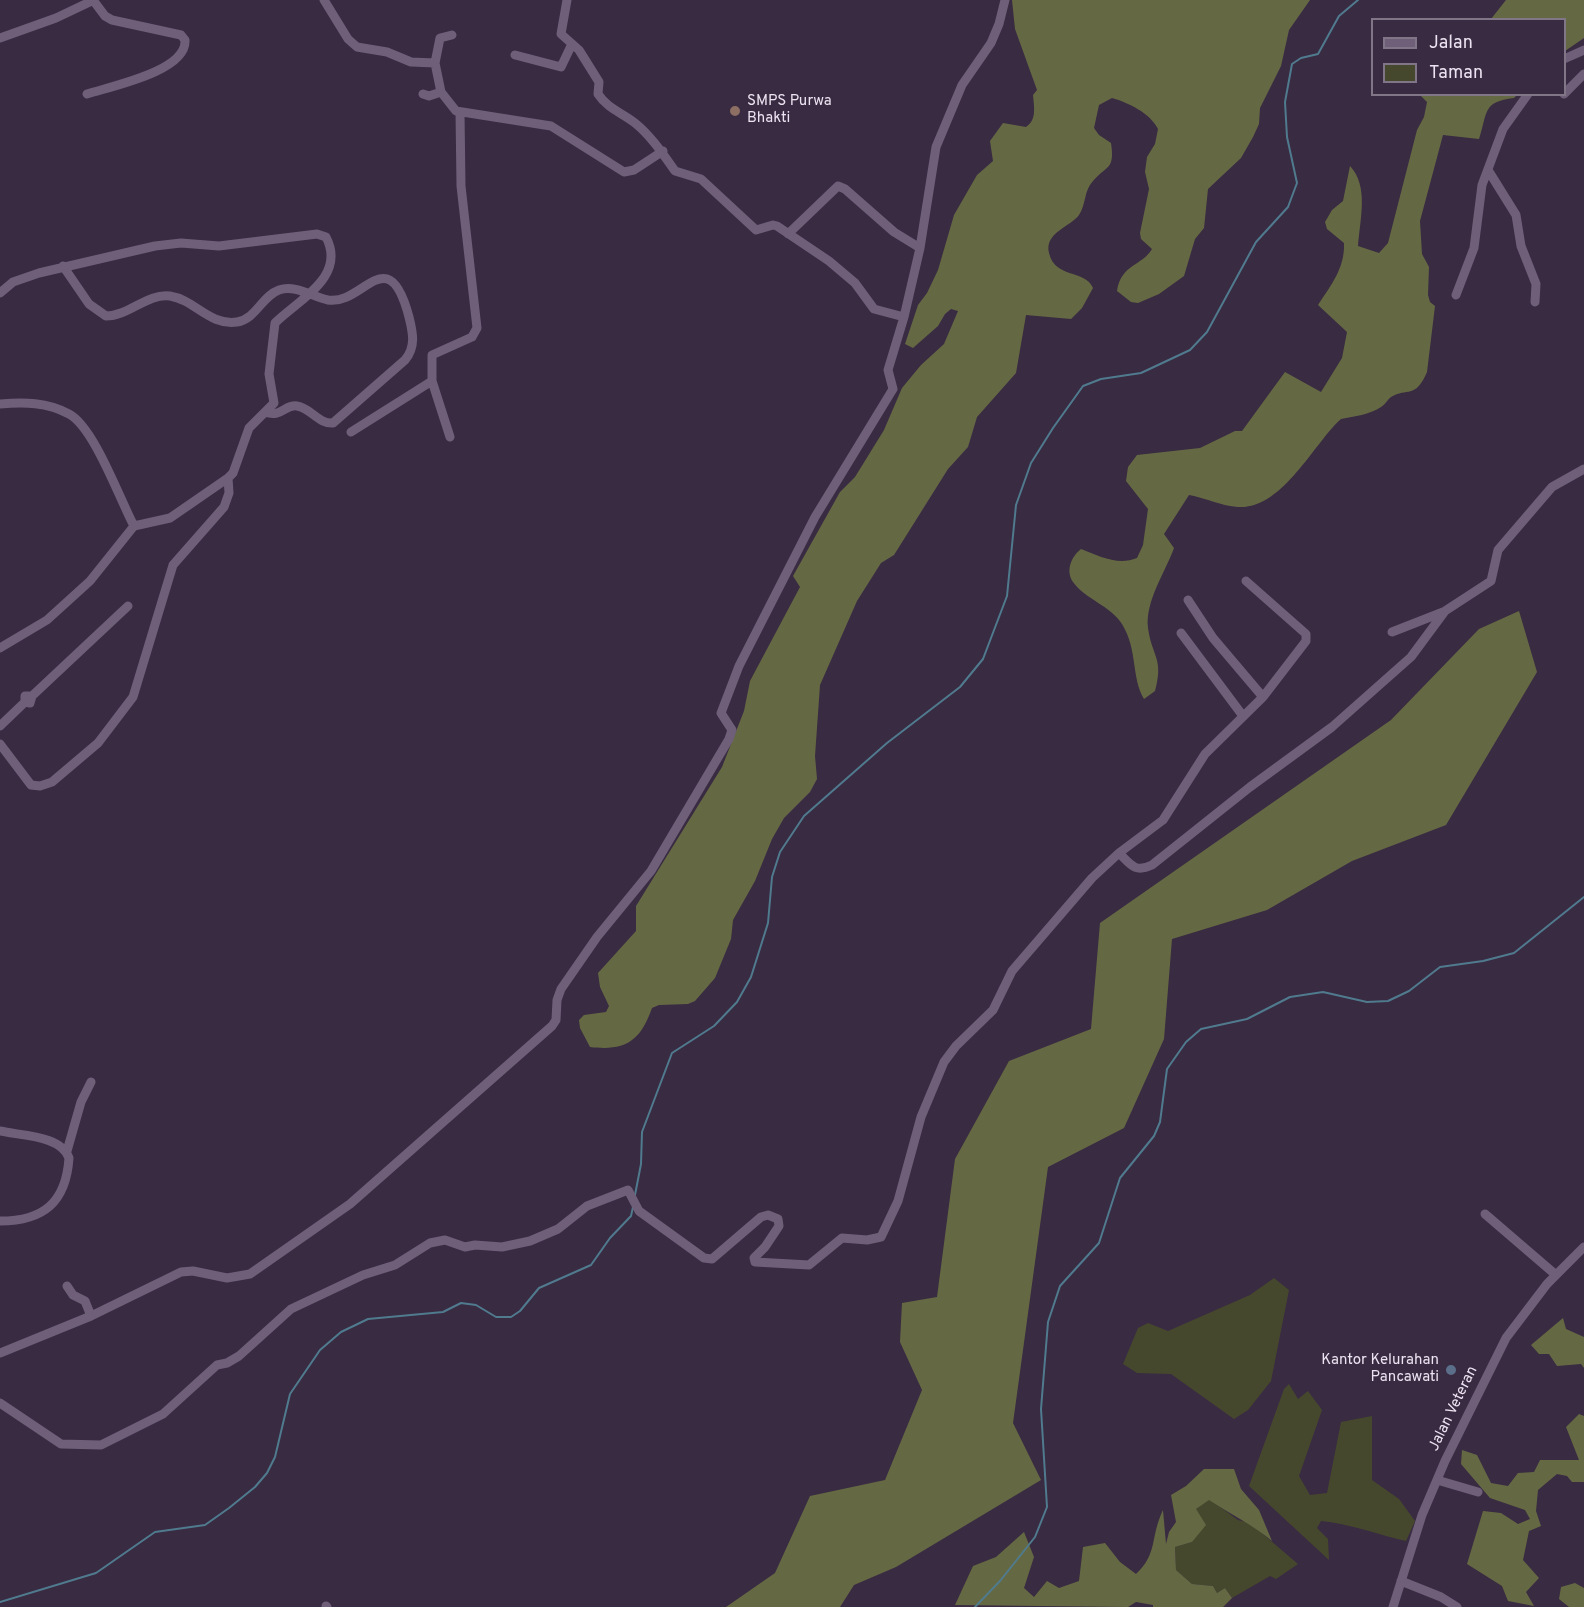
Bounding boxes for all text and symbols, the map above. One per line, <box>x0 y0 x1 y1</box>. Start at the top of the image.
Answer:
legend <box>1371 18 1566 96</box>
text: Jalan <box>1429 32 1473 55</box>
text: Taman <box>1429 62 1483 85</box>
place label: SMPS Purwa Bhakti <box>747 93 832 128</box>
marker: SMPS Purwa Bhakti <box>728 104 742 118</box>
place label: Kantor Kelurahan Pancawati <box>1321 1352 1439 1387</box>
marker: Kantor Kelurahan Pancawati <box>1444 1363 1458 1377</box>
street label: Jalan Veteran <box>1426 1364 1482 1454</box>

